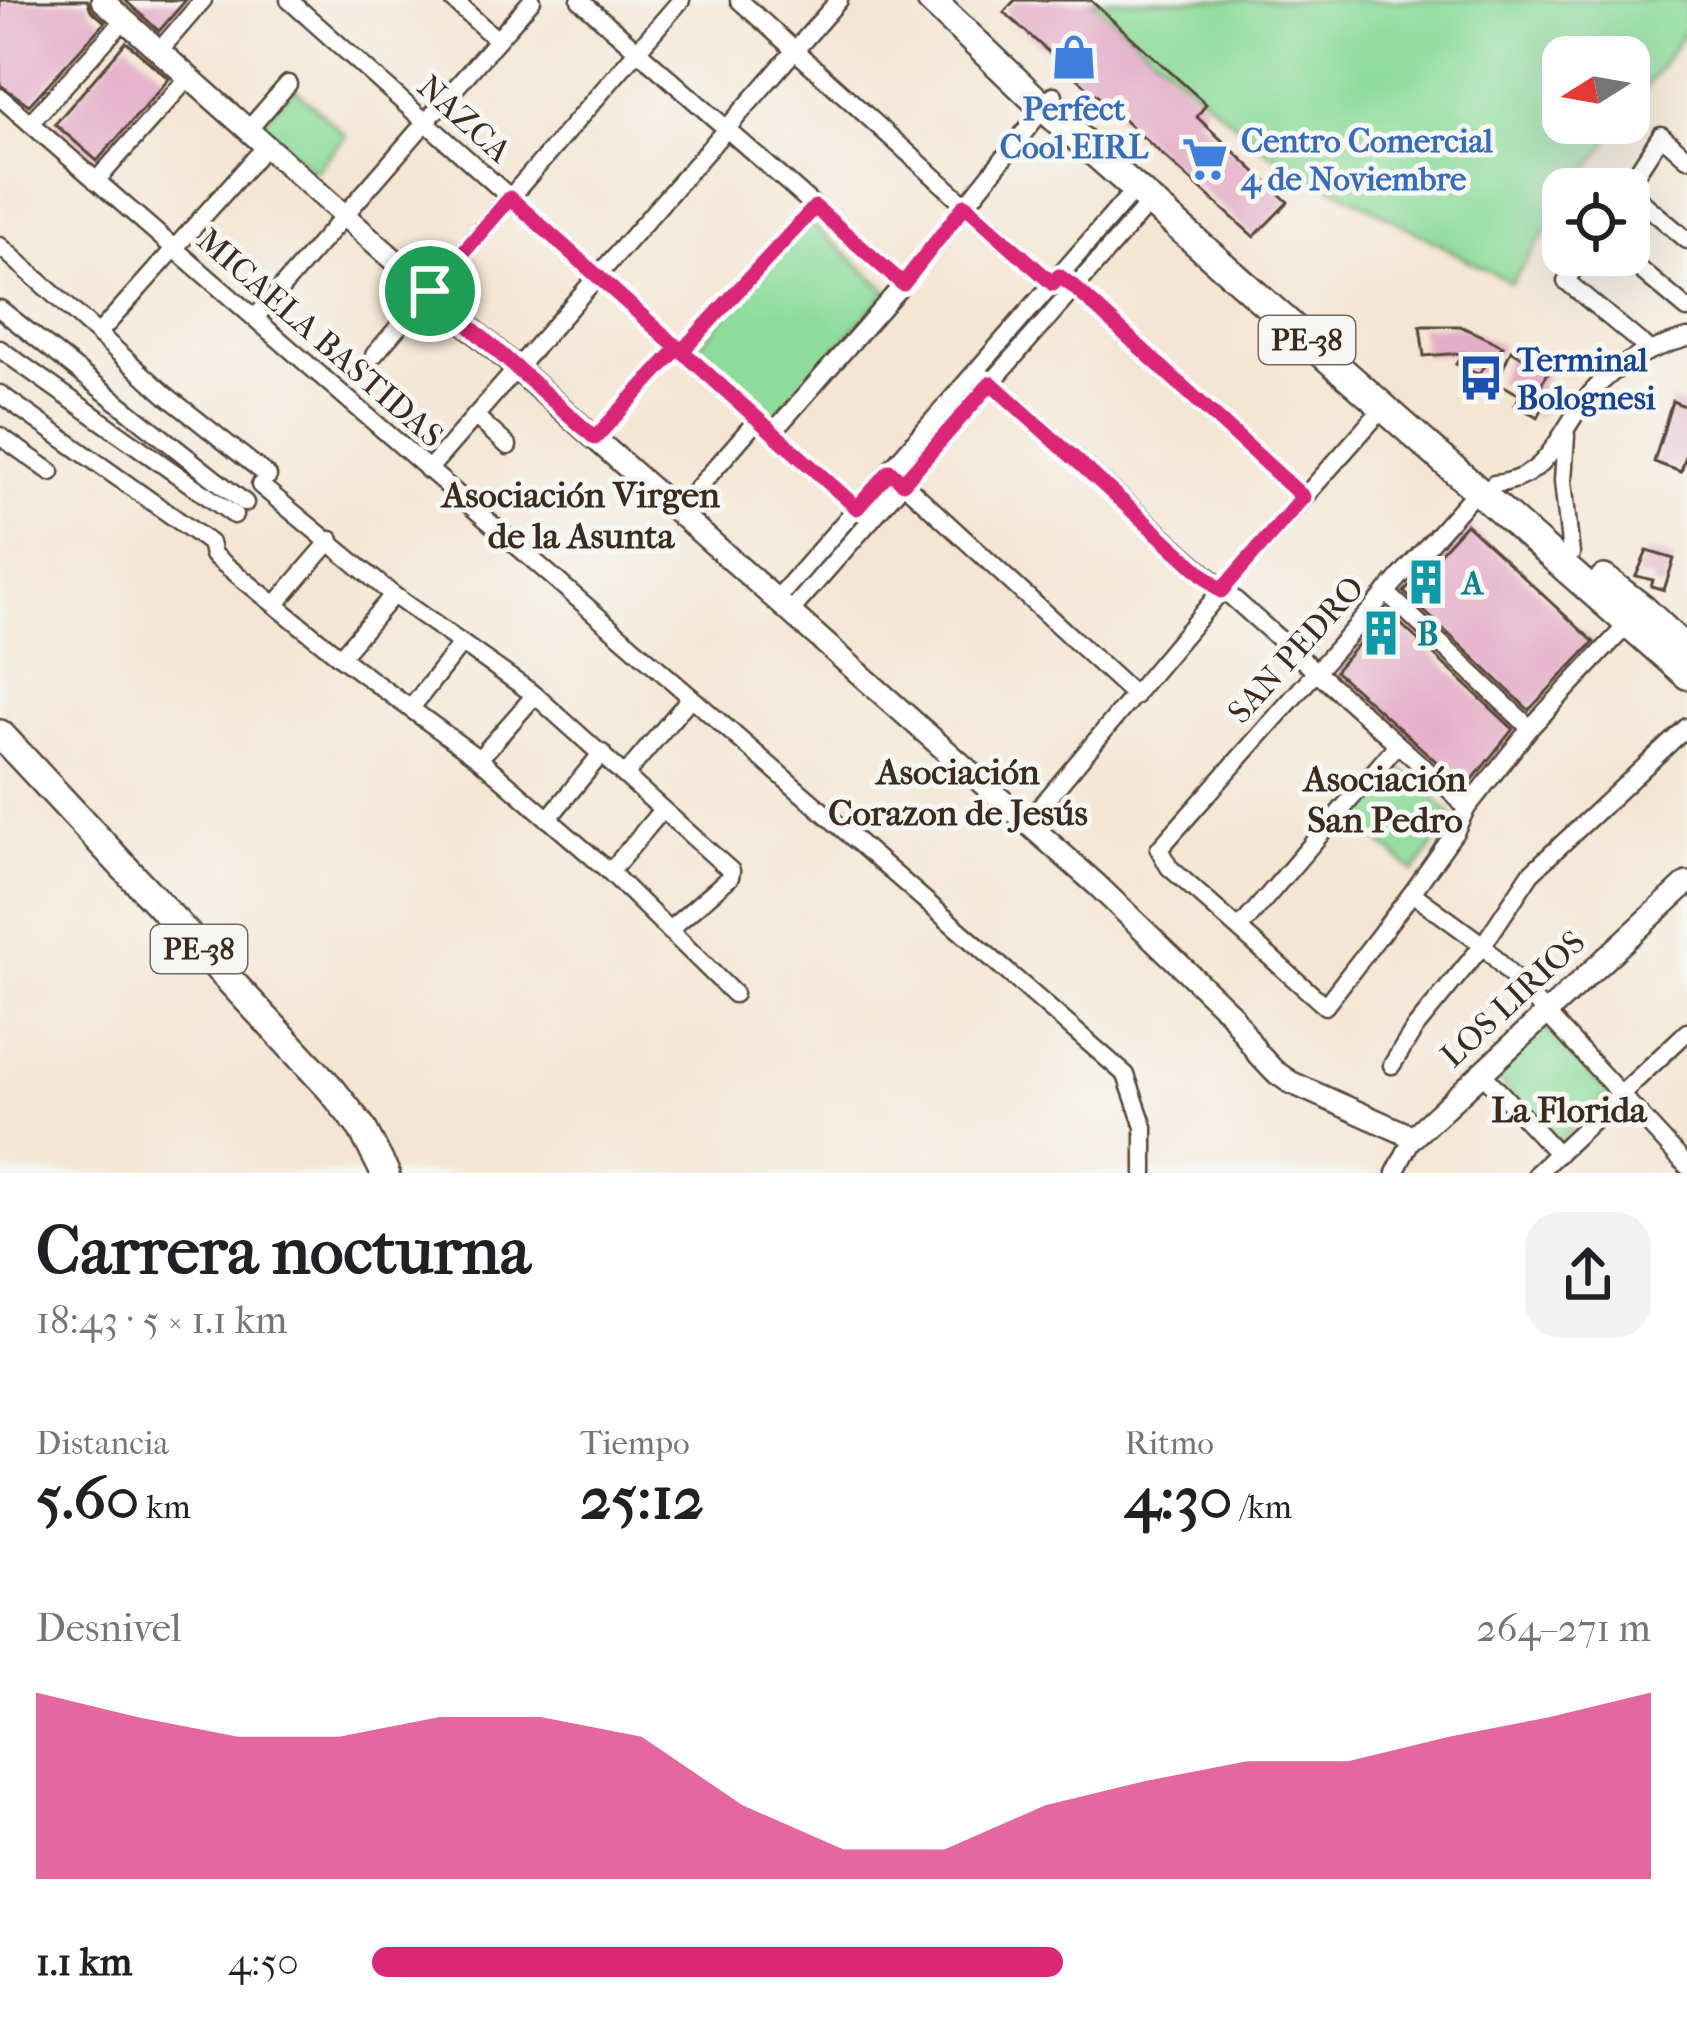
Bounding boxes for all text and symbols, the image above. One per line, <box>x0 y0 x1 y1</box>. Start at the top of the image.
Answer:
shop icon: Perfect Cool EIRL <box>1049 32 1099 82</box>
north arrow <box>1542 36 1650 144</box>
map controls <box>1542 36 1650 276</box>
street label: NAZCA <box>409 67 519 171</box>
place label: Perfect Cool EIRL <box>1000 90 1149 167</box>
place label: Centro Comercial 4 de Noviembre <box>1240 122 1494 200</box>
supermarket icon: Centro Comercial 4 de Noviembre <box>1180 134 1230 184</box>
button: locate <box>1542 168 1650 276</box>
street label: MICAELA BASTIDAS <box>189 221 451 456</box>
pin <box>379 240 481 342</box>
icon: arrive <box>397 258 463 324</box>
road number: PE-38 <box>1259 316 1355 364</box>
place label: Terminal Bolognesi <box>1516 341 1656 418</box>
bus stop icon: Terminal Bolognesi <box>1456 353 1506 403</box>
district label: Asociación Virgen de la Asunta <box>440 474 721 557</box>
building icon: A <box>1401 557 1451 607</box>
place label: A <box>1460 564 1485 603</box>
street label: SAN PEDRO <box>1220 568 1372 732</box>
building icon: B <box>1356 608 1406 658</box>
place label: B <box>1417 615 1438 654</box>
district label: Asociación Corazon de Jesús <box>828 751 1088 834</box>
district label: Asociación San Pedro <box>1301 758 1468 841</box>
street label: LOS LIRIOS <box>1433 923 1593 1076</box>
road number: PE-38 <box>151 925 247 973</box>
district label: La Florida <box>1491 1089 1648 1131</box>
button: share <box>1525 1212 1651 1338</box>
text: Carrera nocturna <box>36 1213 530 1290</box>
text: 18:43 · 5 × 1.1 km <box>36 1297 287 1343</box>
text: Distancia <box>36 1424 169 1463</box>
text: Tiempo <box>580 1424 690 1463</box>
text: Ritmo <box>1125 1424 1214 1463</box>
text: 5.60 <box>36 1463 139 1534</box>
text: 25:12 <box>580 1463 704 1534</box>
text: 4:30 <box>1125 1463 1232 1534</box>
text: km <box>139 1488 191 1527</box>
text: /km <box>1232 1488 1292 1527</box>
text: Desnivel <box>36 1605 182 1651</box>
text: 264–271 m <box>1476 1605 1651 1651</box>
text: 1.1 km <box>36 1939 132 1985</box>
text: 4:50 <box>228 1939 299 1985</box>

